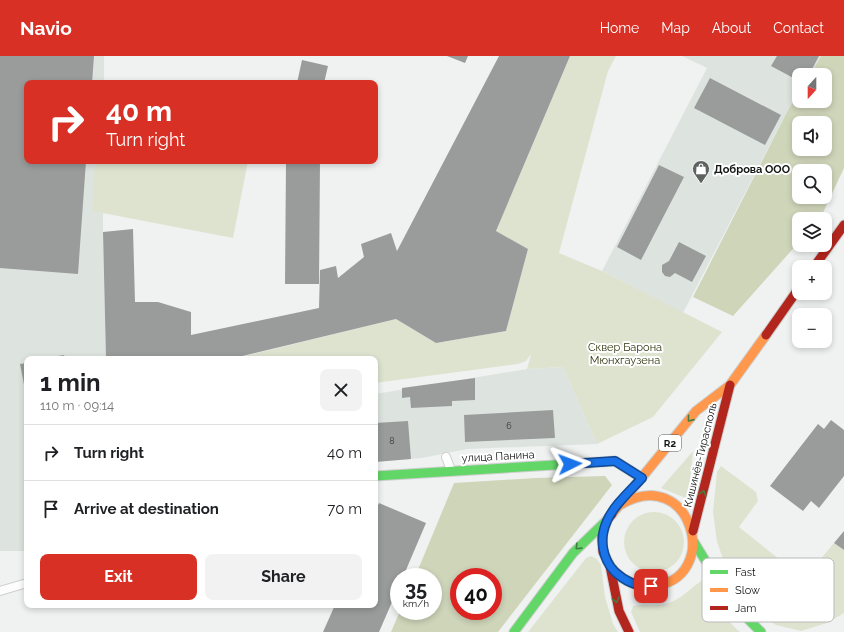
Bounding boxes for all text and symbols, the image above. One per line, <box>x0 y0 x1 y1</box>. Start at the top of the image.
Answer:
text: Navio <box>20 17 72 39</box>
text: Home <box>600 20 639 36</box>
text: Map <box>661 20 690 36</box>
text: About <box>712 20 751 36</box>
text: Contact <box>773 20 824 36</box>
north arrow <box>792 68 832 108</box>
map controls <box>792 68 832 348</box>
text: 40 m <box>106 95 172 128</box>
icon: right <box>40 96 92 148</box>
button: sound <box>792 116 832 156</box>
text: Turn right <box>106 129 185 150</box>
shop icon: Доброва ООО <box>691 159 711 184</box>
place label: Доброва ООО <box>714 163 790 176</box>
button: search <box>792 164 832 204</box>
button: layers <box>792 212 832 252</box>
button: + <box>792 260 832 300</box>
button: − <box>792 308 832 348</box>
park label: Сквер Барона Мюнхгаузена <box>588 341 662 367</box>
text: 1 min <box>40 368 101 397</box>
button: close <box>320 369 362 411</box>
text: 110 m · 09:14 <box>40 398 114 413</box>
street label: Кишинёв-Тирасполь <box>681 401 720 509</box>
one-way arrow <box>687 414 694 422</box>
house number: 6 <box>506 421 512 431</box>
road number: R2 <box>659 435 681 451</box>
house number: 8 <box>389 436 395 446</box>
icon: right <box>40 442 62 464</box>
position arrow <box>549 443 591 485</box>
text: Turn right <box>74 444 144 462</box>
text: 40 m <box>327 444 362 462</box>
street label: улица Панина <box>461 448 535 465</box>
one-way arrow <box>698 490 706 496</box>
icon: arrive <box>40 498 62 520</box>
text: Arrive at destination <box>74 500 219 518</box>
text: 70 m <box>327 500 362 518</box>
one-way arrow <box>576 542 583 549</box>
button: Exit <box>40 554 197 600</box>
button: Share <box>205 554 362 600</box>
legend <box>702 558 834 622</box>
text: Fast <box>735 566 756 579</box>
speed limit sign: 40 <box>450 568 502 620</box>
pin <box>634 569 668 603</box>
icon: arrive <box>640 575 662 597</box>
text: 35 <box>405 577 427 601</box>
text: Slow <box>735 584 760 597</box>
one-way arrow <box>612 597 620 603</box>
text: km/h <box>403 598 429 609</box>
text: Jam <box>735 602 756 615</box>

